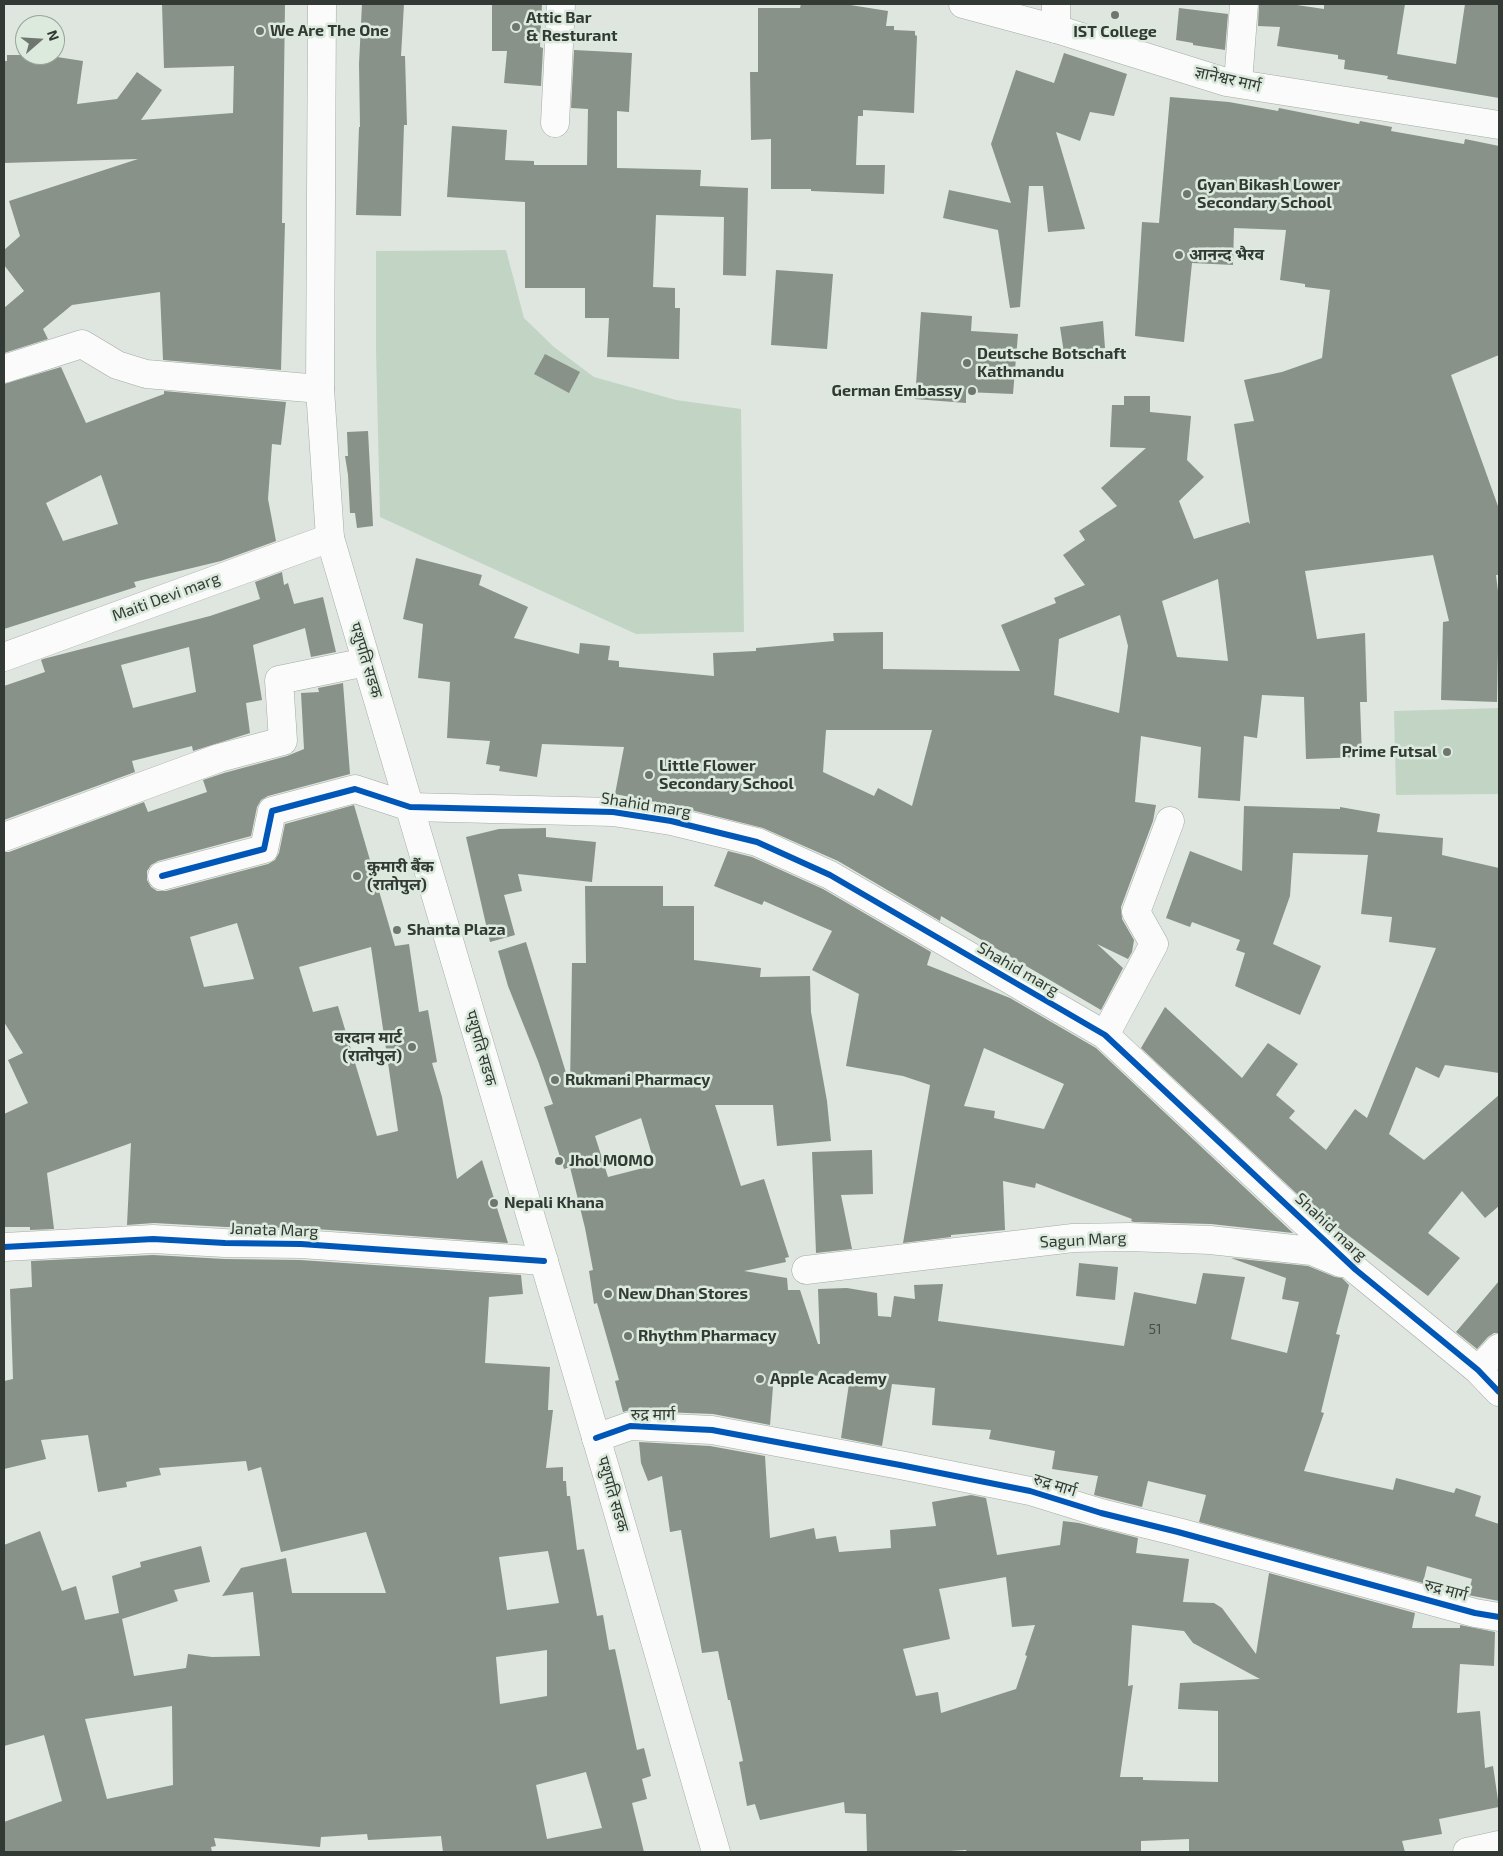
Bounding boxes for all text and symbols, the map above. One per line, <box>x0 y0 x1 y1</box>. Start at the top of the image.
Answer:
place label: Attic Bar & Resturant <box>526 8 618 46</box>
marker: IST College <box>1109 9 1121 21</box>
north arrow <box>15 15 65 65</box>
place label: We Are The One <box>270 21 389 41</box>
marker: Attic Bar & Resturant <box>510 21 522 33</box>
place label: IST College <box>1073 22 1157 42</box>
marker: We Are The One <box>254 25 266 37</box>
text: N <box>44 28 63 43</box>
street label: ज्ञानेश्वर मार्ग <box>1193 62 1263 96</box>
place label: Gyan Bikash Lower Secondary School <box>1197 175 1340 213</box>
marker: Gyan Bikash Lower Secondary School <box>1181 188 1193 200</box>
place label: आनन्द भैरव <box>1189 245 1264 265</box>
marker: आनन्द भैरव <box>1173 249 1185 261</box>
place label: Deutsche Botschaft Kathmandu <box>977 344 1126 382</box>
marker: Deutsche Botschaft Kathmandu <box>961 357 973 369</box>
place label: German Embassy <box>832 381 962 401</box>
marker: German Embassy <box>966 385 978 397</box>
street label: Maiti Devi marg <box>109 569 223 625</box>
street label: पशुपति सडक <box>345 620 387 700</box>
place label: Prime Futsal <box>1342 742 1437 762</box>
marker: Prime Futsal <box>1441 746 1453 758</box>
place label: Little Flower Secondary School <box>659 756 794 794</box>
marker: Little Flower Secondary School <box>643 769 655 781</box>
street label: Shahid marg <box>599 788 693 822</box>
place label: कुमारी बैंक (रातोपुल) <box>367 857 434 895</box>
marker: कुमारी बैंक (रातोपुल) <box>351 870 363 882</box>
place label: Shanta Plaza <box>407 920 506 940</box>
marker: Shanta Plaza <box>391 924 403 936</box>
street label: Shahid marg <box>974 938 1062 1000</box>
street label: पशुपति सडक <box>461 1008 501 1088</box>
place label: वरदान मार्ट (रातोपुल) <box>335 1028 402 1066</box>
marker: वरदान मार्ट (रातोपुल) <box>406 1041 418 1053</box>
place label: Rukmani Pharmacy <box>565 1070 710 1090</box>
marker: Rukmani Pharmacy <box>549 1074 561 1086</box>
place label: Jhol MOMO <box>569 1151 654 1171</box>
marker: Jhol MOMO <box>553 1155 565 1167</box>
street label: Shahid marg <box>1291 1189 1371 1265</box>
place label: Nepali Khana <box>504 1193 604 1213</box>
marker: Nepali Khana <box>488 1197 500 1209</box>
street label: Janata Marg <box>229 1219 319 1241</box>
street label: Sagun Marg <box>1039 1228 1127 1252</box>
place label: New Dhan Stores <box>618 1284 748 1304</box>
marker: New Dhan Stores <box>602 1288 614 1300</box>
house number: 51 <box>1148 1321 1162 1337</box>
place label: Rhythm Pharmacy <box>638 1326 777 1346</box>
marker: Rhythm Pharmacy <box>622 1330 634 1342</box>
place label: Apple Academy <box>770 1369 887 1389</box>
marker: Apple Academy <box>754 1373 766 1385</box>
street label: रुद्र मार्ग <box>631 1405 675 1425</box>
street label: पशुपति सडक <box>593 1454 633 1534</box>
street label: रुद्र मार्ग <box>1031 1469 1079 1501</box>
street label: रुद्र मार्ग <box>1422 1575 1470 1605</box>

